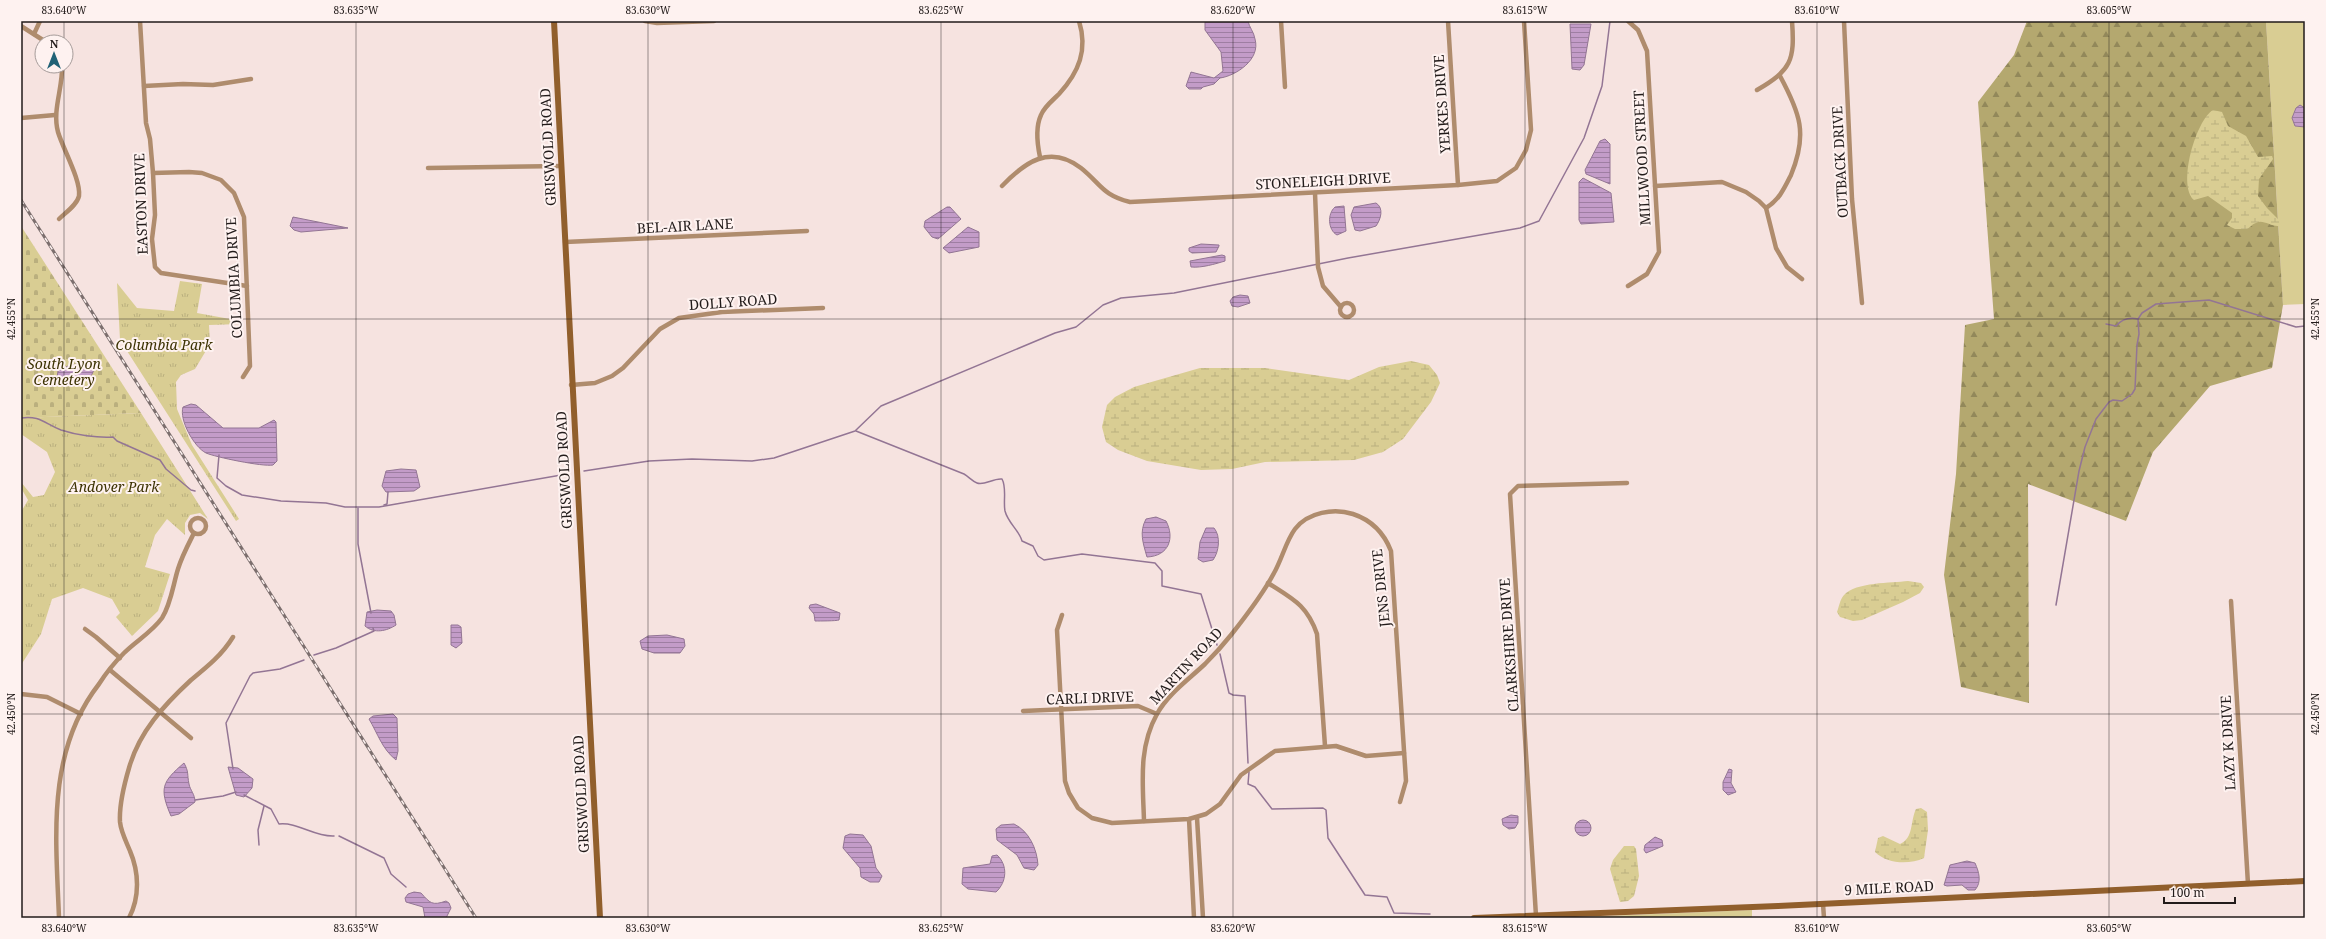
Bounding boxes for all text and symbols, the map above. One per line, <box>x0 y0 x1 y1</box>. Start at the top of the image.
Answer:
text: 83.640°W <box>42 3 87 17</box>
text: 83.635°W <box>334 3 379 17</box>
text: 83.630°W <box>626 3 671 17</box>
text: 83.625°W <box>919 3 964 17</box>
text: 83.620°W <box>1211 3 1256 17</box>
text: 83.615°W <box>1503 3 1548 17</box>
text: 83.610°W <box>1795 3 1840 17</box>
text: 83.605°W <box>2087 3 2132 17</box>
north arrow <box>34 34 74 74</box>
text: N <box>50 36 59 51</box>
street label: YERKES DRIVE <box>1429 54 1455 155</box>
street label: GRISWOLD ROAD <box>535 88 560 206</box>
street label: MILLWOOD STREET <box>1628 90 1655 226</box>
street label: OUTBACK DRIVE <box>1827 105 1852 219</box>
street label: EASTON DRIVE <box>129 153 152 255</box>
street label: STONELEIGH DRIVE <box>1255 167 1391 194</box>
street label: BEL-AIR LANE <box>636 213 734 238</box>
street label: COLUMBIA DRIVE <box>221 217 246 339</box>
street label: DOLLY ROAD <box>688 289 778 314</box>
text: 42.455°N <box>4 298 18 340</box>
text: 42.455°N <box>2308 298 2322 340</box>
park label: Columbia Park <box>115 335 214 354</box>
park label: South Lyon Cemetery <box>27 354 101 389</box>
street label: GRISWOLD ROAD <box>551 411 576 529</box>
park label: Andover Park <box>68 477 160 496</box>
street label: JENS DRIVE <box>1367 548 1394 629</box>
street label: CLARKSHIRE DRIVE <box>1494 577 1523 713</box>
street label: MARTIN ROAD <box>1145 623 1226 708</box>
street label: CARLI DRIVE <box>1046 686 1134 709</box>
text: 42.450°N <box>4 693 18 735</box>
text: 42.450°N <box>2308 693 2322 735</box>
street label: LAZY K DRIVE <box>2216 695 2239 791</box>
street label: GRISWOLD ROAD <box>568 735 593 853</box>
street label: 9 MILE ROAD <box>1844 876 1934 899</box>
scale bar <box>2164 879 2235 905</box>
text: 100 m <box>2170 884 2205 901</box>
text: 83.640°W <box>42 921 87 935</box>
text: 83.635°W <box>334 921 379 935</box>
text: 83.630°W <box>626 921 671 935</box>
text: 83.625°W <box>919 921 964 935</box>
text: 83.620°W <box>1211 921 1256 935</box>
text: 83.615°W <box>1503 921 1548 935</box>
text: 83.610°W <box>1795 921 1840 935</box>
text: 83.605°W <box>2087 921 2132 935</box>

